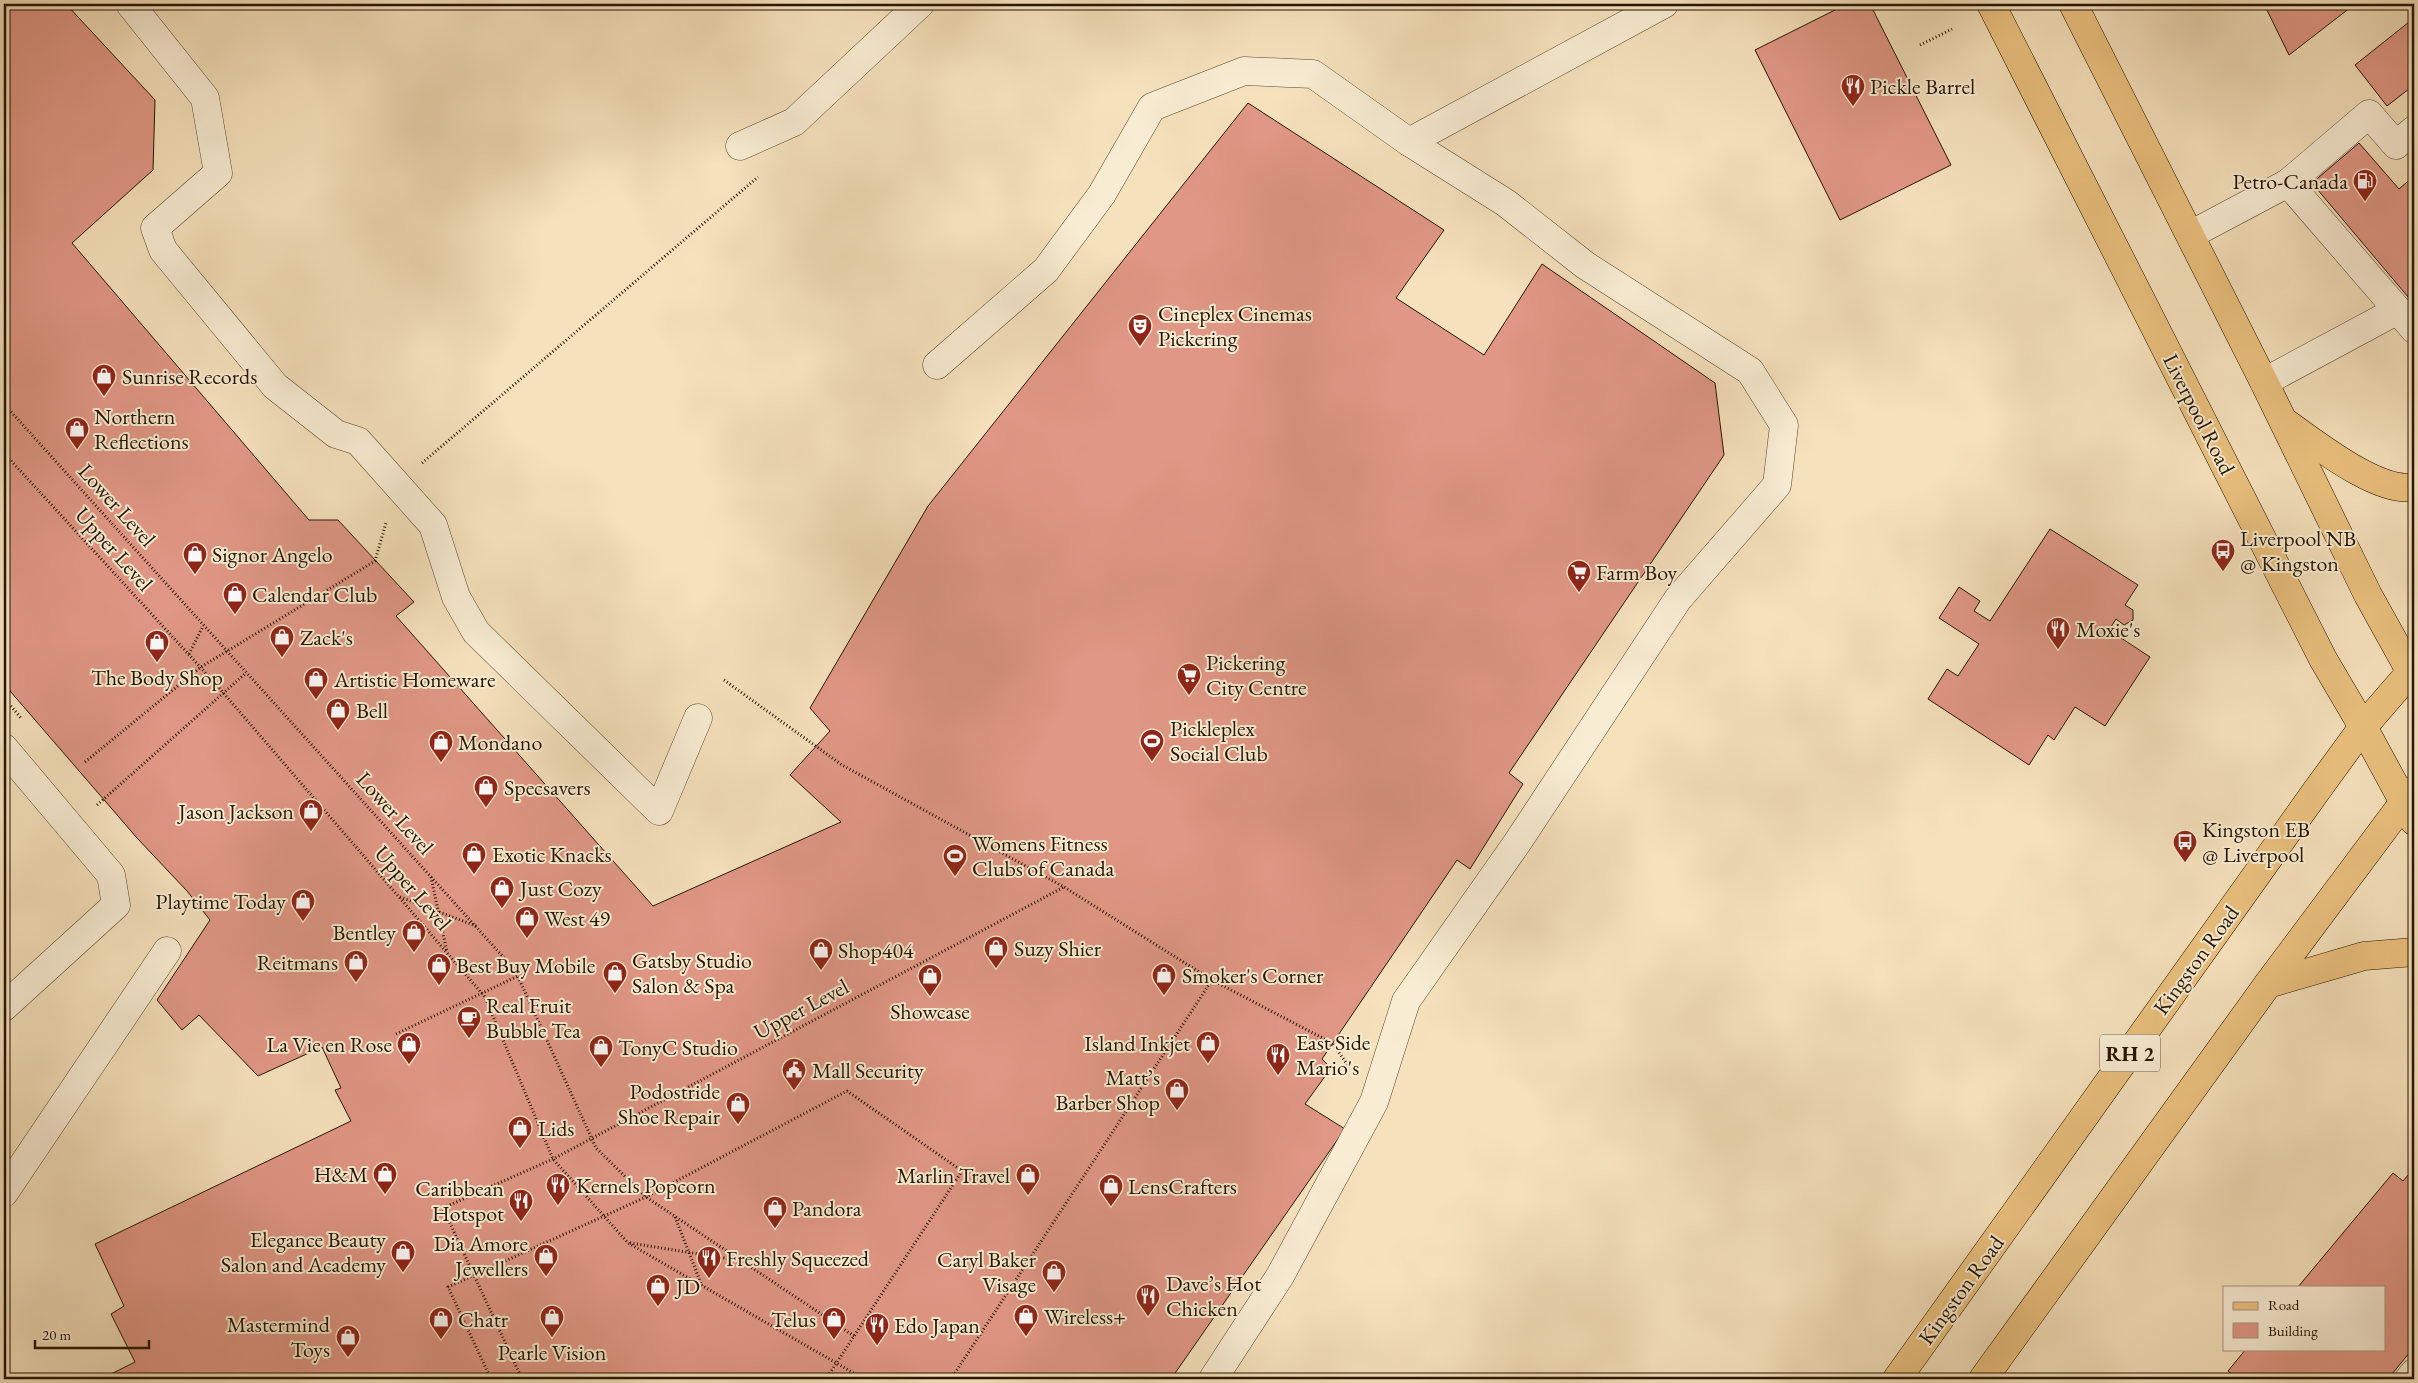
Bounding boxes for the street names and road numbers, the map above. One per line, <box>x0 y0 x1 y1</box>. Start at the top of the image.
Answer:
street label: Liverpool Road <box>2156 349 2242 480</box>
street label: Lower Level <box>72 457 162 553</box>
street label: Upper Level <box>69 501 159 597</box>
street label: Lower Level <box>350 765 440 861</box>
street label: Upper Level <box>368 839 458 937</box>
street label: Kingston Road <box>2146 899 2246 1021</box>
street label: Upper Level <box>748 972 854 1046</box>
road number: RH 2 <box>2100 1034 2160 1072</box>
street label: Kingston Road <box>1911 1229 2011 1351</box>

